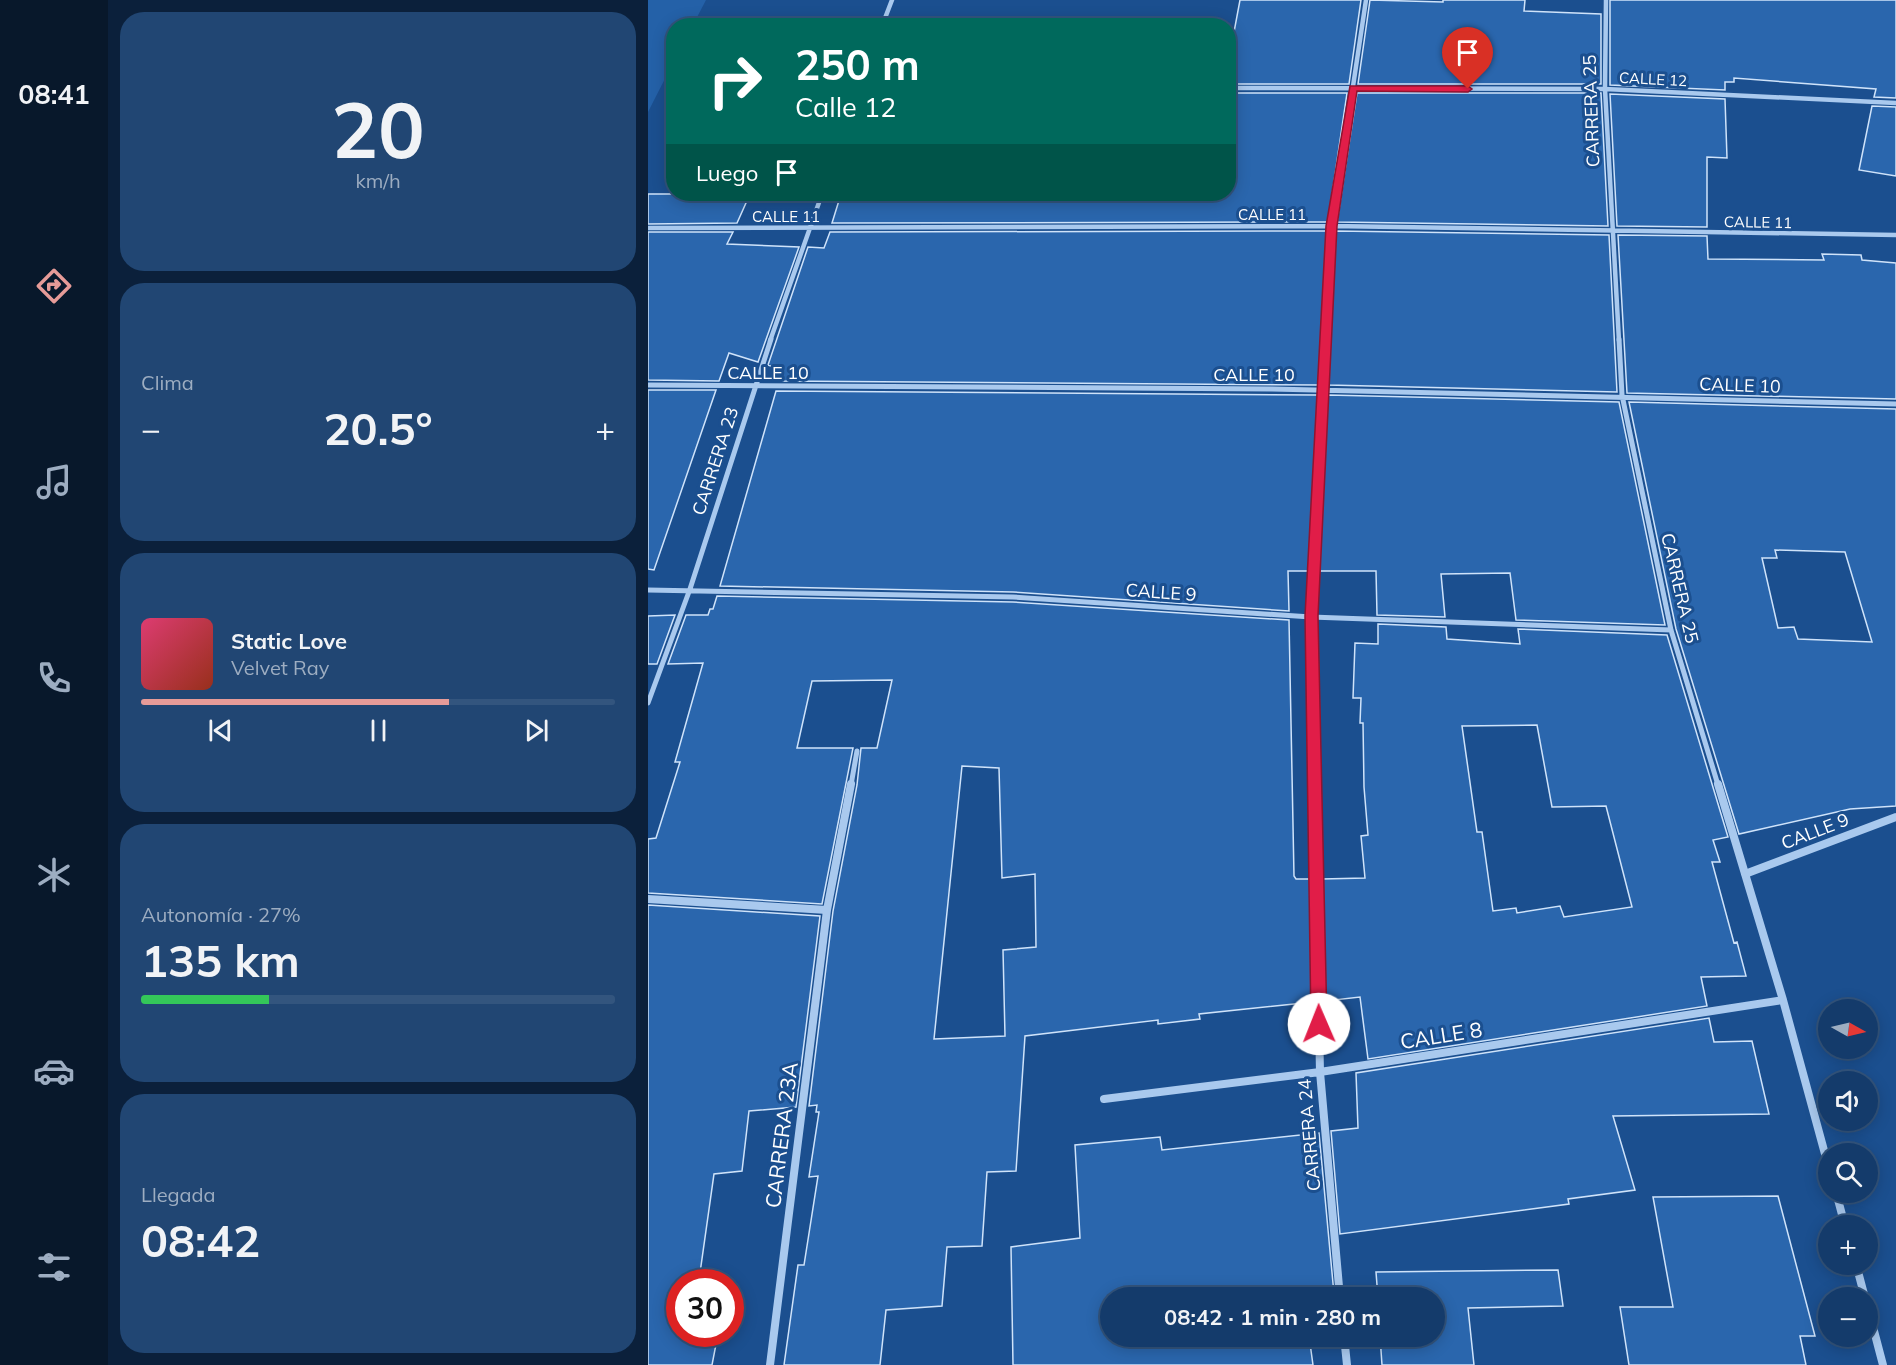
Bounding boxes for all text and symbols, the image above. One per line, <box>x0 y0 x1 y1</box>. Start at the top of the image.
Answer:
pin <box>1442 27 1493 89</box>
icon: arrive <box>1451 36 1484 69</box>
text: 250 m <box>795 38 920 91</box>
icon: right <box>696 42 774 120</box>
street label: CARRERA 25 <box>1578 54 1604 168</box>
street label: CALLE 12 <box>1618 68 1688 90</box>
text: 08:41 <box>18 77 90 111</box>
text: 20 <box>331 80 425 178</box>
text: Calle 12 <box>795 90 896 124</box>
icon: arrive <box>770 156 803 189</box>
text: Luego <box>696 159 758 187</box>
text: km/h <box>355 168 401 193</box>
street label: CALLE 11 <box>1238 205 1306 224</box>
street label: CALLE 11 <box>752 207 820 226</box>
street label: CALLE 11 <box>1724 212 1792 232</box>
icon: directions <box>33 265 75 307</box>
street label: CALLE 10 <box>727 361 809 384</box>
street label: CALLE 10 <box>1213 363 1295 386</box>
text: Clima <box>141 370 194 395</box>
street label: CALLE 10 <box>1699 372 1781 398</box>
text: 20.5° <box>323 400 433 456</box>
street label: CARRERA 23 <box>687 404 743 518</box>
text: − <box>141 408 161 449</box>
text: + <box>595 408 615 449</box>
icon: music <box>33 461 75 503</box>
street label: CARRERA 25 <box>1656 531 1704 646</box>
street label: CALLE 9 <box>1125 578 1197 606</box>
text: Static Love <box>231 627 347 655</box>
text: Velvet Ray <box>231 655 329 680</box>
icon: phone <box>33 657 75 699</box>
icon: previous <box>204 714 237 747</box>
icon: pause <box>362 714 395 747</box>
icon: next <box>520 714 553 747</box>
street label: CALLE 9 <box>1778 808 1852 854</box>
icon: climate <box>33 854 75 896</box>
text: Autonomía · 27% <box>141 902 301 927</box>
text: 135 km <box>141 932 300 988</box>
position arrow <box>1287 992 1351 1056</box>
north arrow <box>1818 999 1878 1059</box>
map controls <box>1818 999 1878 1347</box>
street label: CALLE 8 <box>1398 1016 1484 1054</box>
icon: car <box>33 1050 75 1092</box>
street label: CARRERA 23A <box>759 1060 803 1209</box>
button: sound <box>1818 1071 1878 1131</box>
street label: CARRERA 24 <box>1293 1078 1325 1192</box>
button: search <box>1818 1143 1878 1203</box>
text: Llegada <box>141 1182 216 1207</box>
text: 08:42 <box>141 1212 260 1268</box>
button: + <box>1818 1215 1878 1275</box>
icon: filters <box>33 1246 75 1288</box>
speed limit sign: 30 <box>666 1269 744 1347</box>
button: − <box>1818 1287 1878 1347</box>
text: 08:42 · 1 min · 280 m <box>1164 1303 1381 1331</box>

